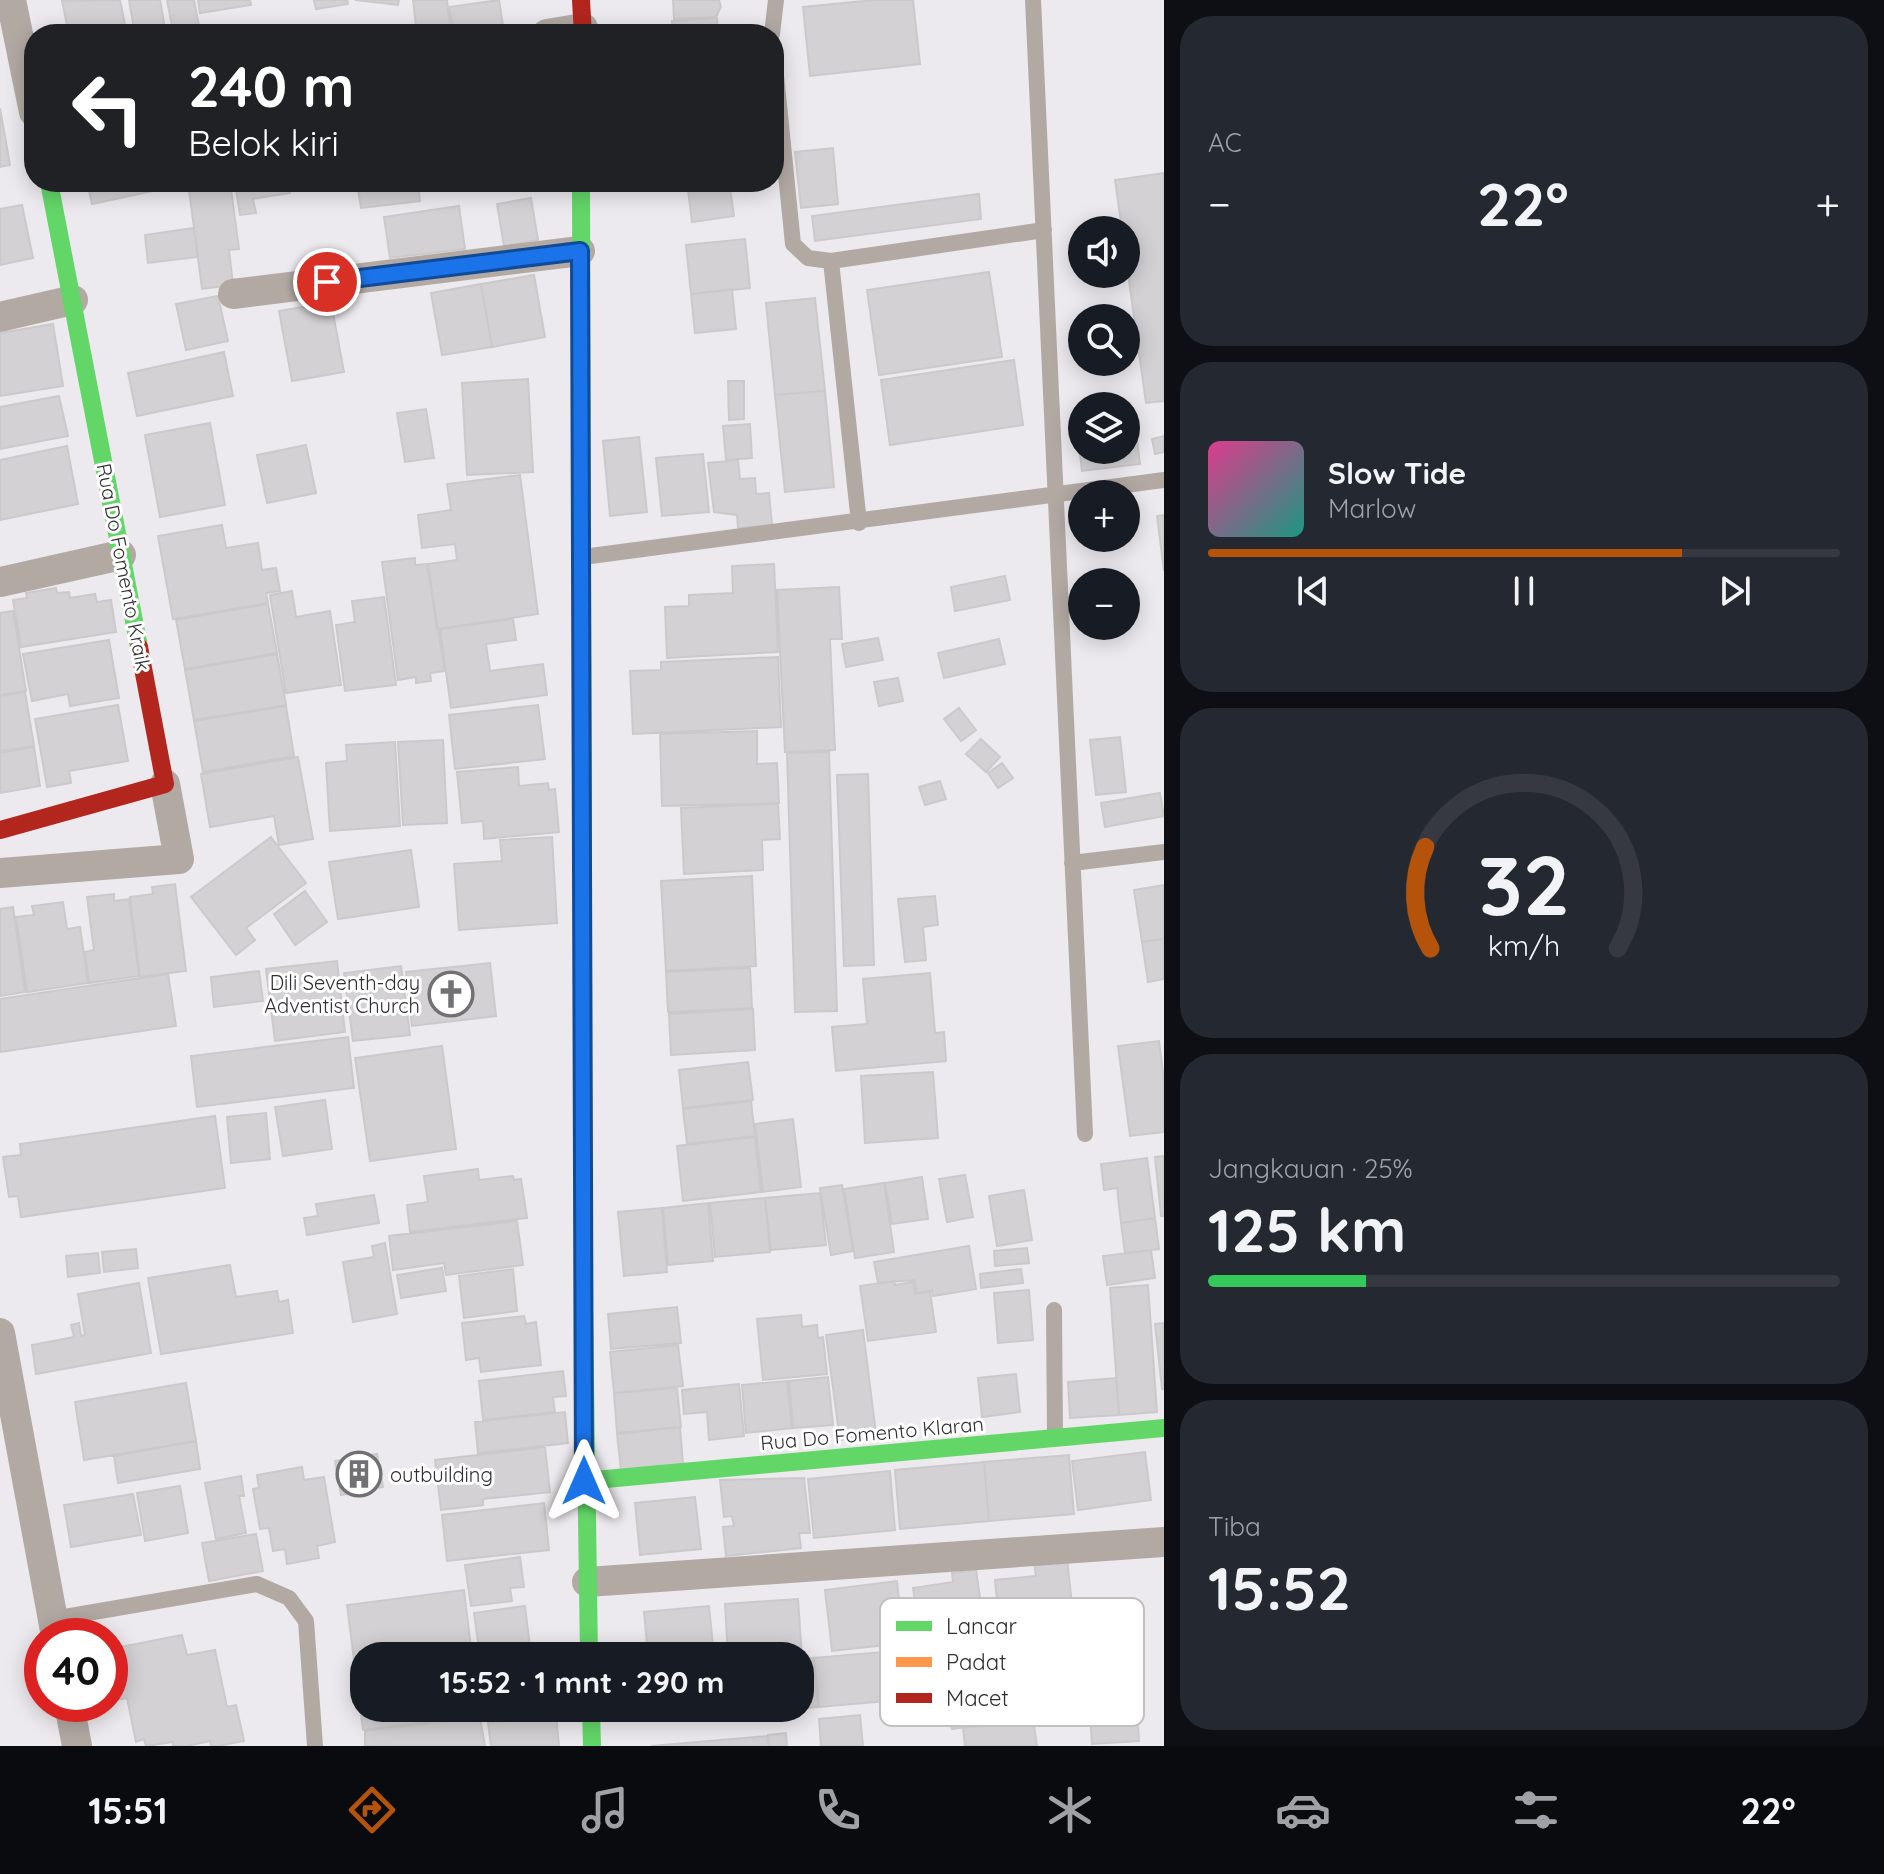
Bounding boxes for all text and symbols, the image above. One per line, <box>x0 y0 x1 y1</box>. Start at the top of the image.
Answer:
text: 240 m <box>188 51 355 121</box>
icon: left <box>56 56 160 160</box>
text: Belok kiri <box>188 120 339 165</box>
text: AC <box>1208 126 1242 159</box>
text: 22° <box>1477 166 1569 241</box>
text: − <box>1208 176 1231 231</box>
text: + <box>1815 176 1840 231</box>
map controls <box>1068 216 1140 640</box>
button: sound <box>1068 216 1140 288</box>
pin <box>293 248 361 316</box>
icon: arrive <box>305 260 349 304</box>
button: search <box>1068 304 1140 376</box>
button: layers <box>1068 392 1140 464</box>
text: Slow Tide <box>1328 454 1466 492</box>
street label: Rua Do Fomento Kraik <box>92 461 156 673</box>
button: + <box>1068 480 1140 552</box>
text: Marlow <box>1328 492 1416 525</box>
button: − <box>1068 568 1140 640</box>
icon: previous <box>1291 569 1335 613</box>
icon: pause <box>1502 569 1546 613</box>
icon: next <box>1713 569 1757 613</box>
text: 32 <box>1478 832 1570 936</box>
text: km/h <box>1488 927 1560 963</box>
place label: Dili Seventh-day Adventist Church <box>264 970 420 1018</box>
church icon: Dili Seventh-day Adventist Church <box>427 970 475 1018</box>
text: Jangkauan · 25% <box>1208 1152 1413 1185</box>
text: 125 km <box>1208 1192 1406 1267</box>
street label: Rua Do Fomento Klaran <box>759 1411 985 1455</box>
position arrow <box>542 1439 626 1523</box>
building icon: outbuilding <box>335 1450 383 1498</box>
place label: outbuilding <box>390 1462 493 1487</box>
text: Tiba <box>1208 1510 1261 1543</box>
text: 15:52 <box>1208 1550 1351 1625</box>
legend <box>880 1598 1144 1726</box>
text: Lancar <box>946 1612 1017 1640</box>
speed limit sign: 40 <box>24 1618 128 1722</box>
text: Padat <box>946 1648 1006 1676</box>
text: 15:52 · 1 mnt · 290 m <box>440 1663 724 1701</box>
text: Macet <box>946 1684 1009 1712</box>
icon: directions <box>344 1782 400 1838</box>
icon: music <box>577 1782 633 1838</box>
icon: phone <box>810 1782 866 1838</box>
icon: climate <box>1042 1782 1098 1838</box>
icon: car <box>1275 1782 1331 1838</box>
icon: filters <box>1508 1782 1564 1838</box>
text: 15:51 <box>88 1788 168 1833</box>
text: 22° <box>1740 1788 1796 1833</box>

